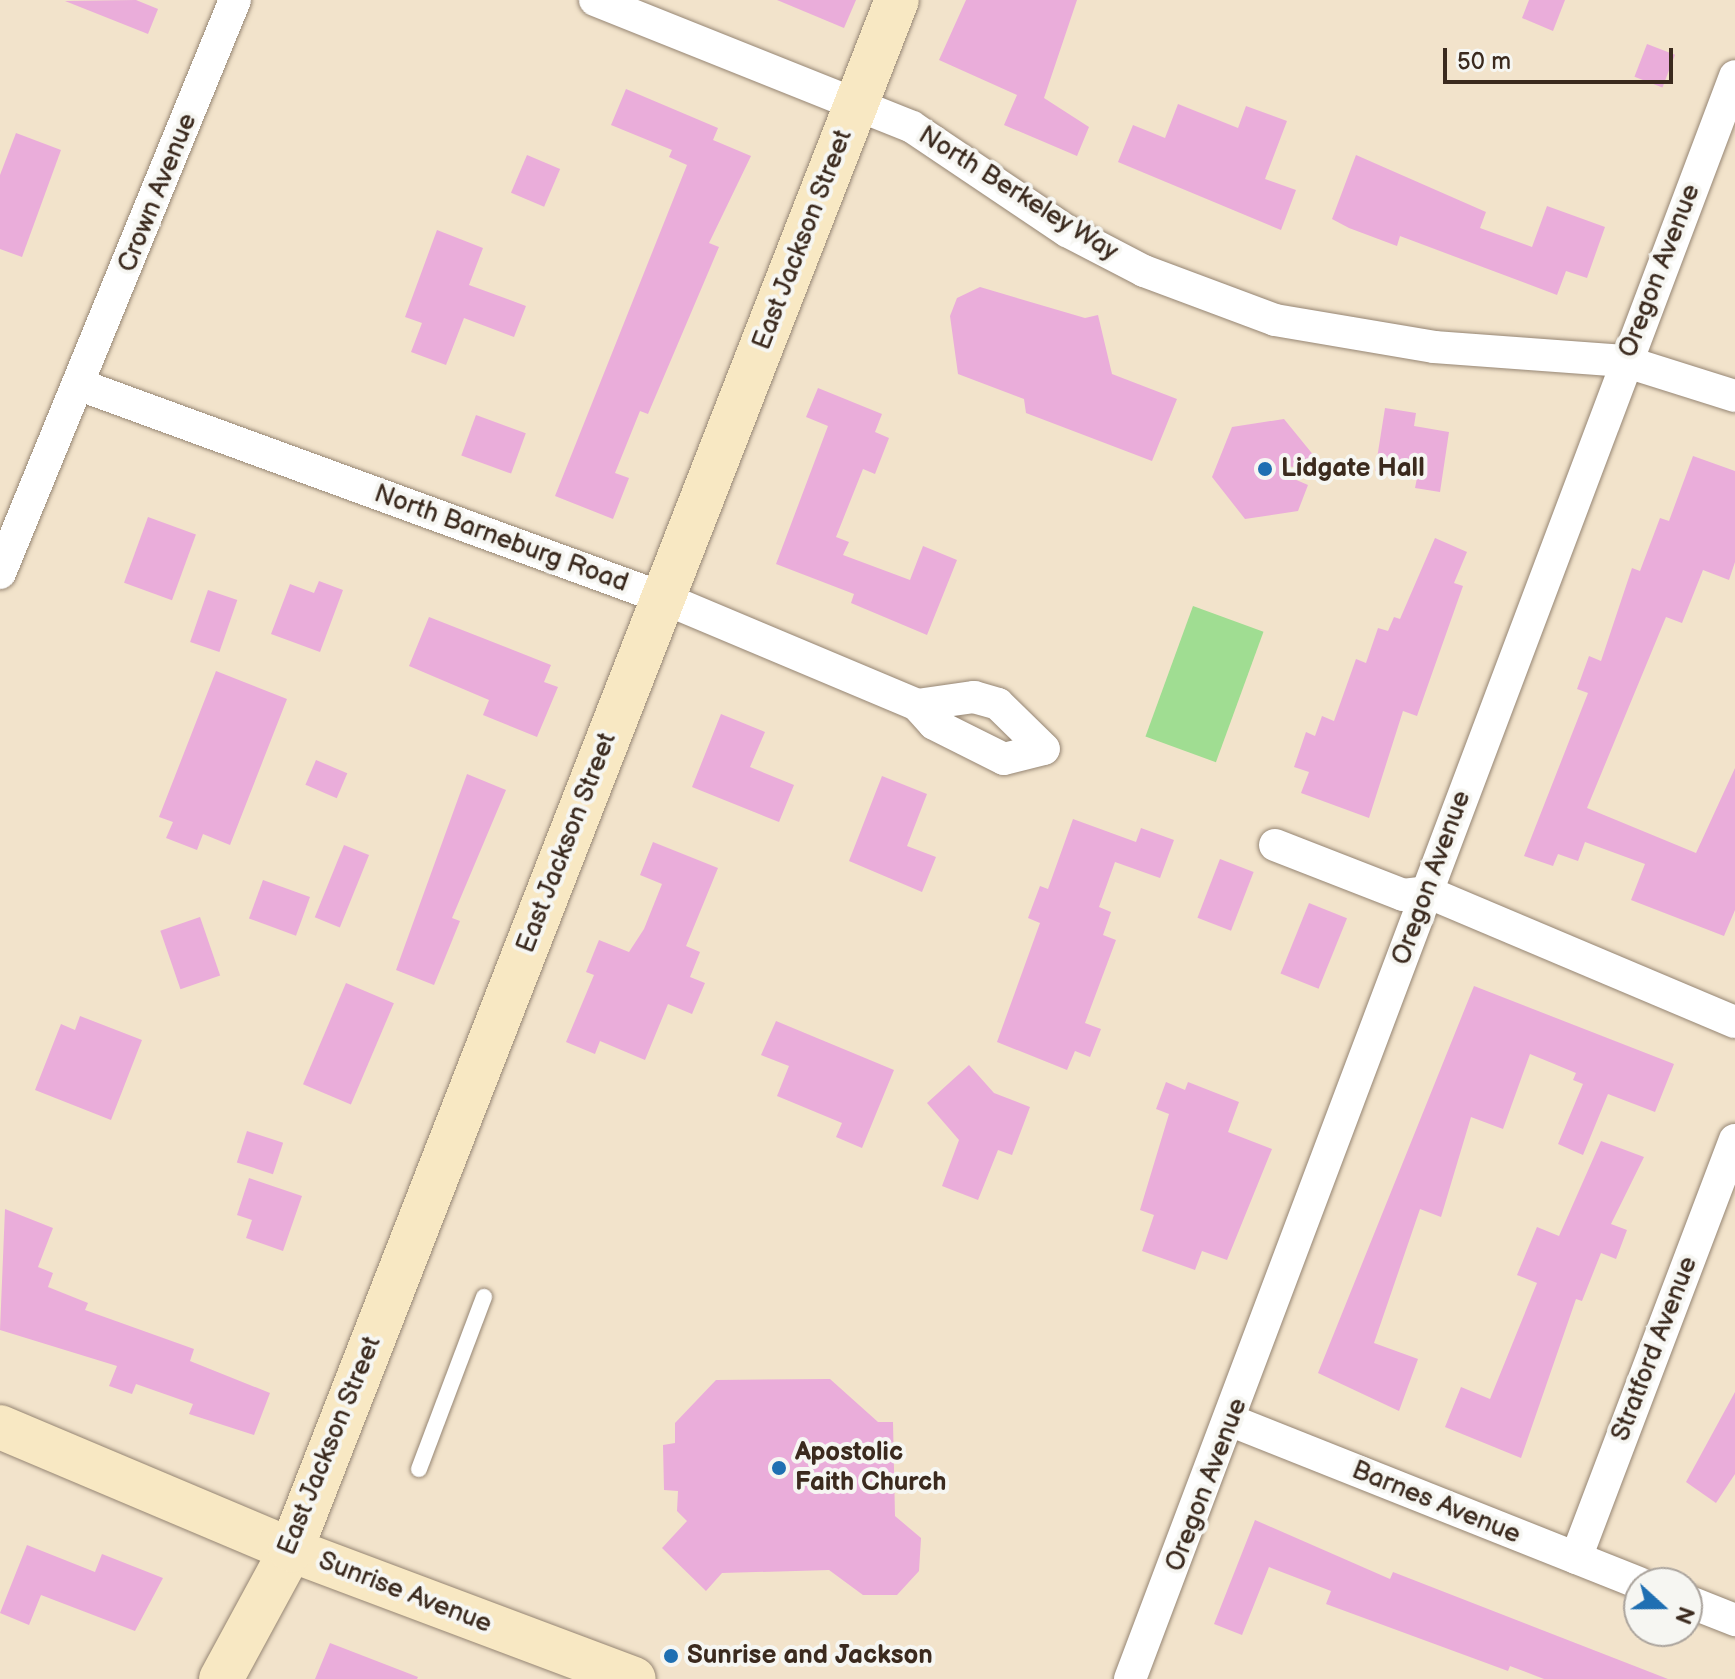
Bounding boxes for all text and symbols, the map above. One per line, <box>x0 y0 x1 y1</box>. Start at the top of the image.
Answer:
scale bar <box>1447 32 1677 82</box>
text: 50 m <box>1457 47 1511 76</box>
street label: Crown Avenue <box>112 109 204 277</box>
street label: North Berkeley Way <box>911 119 1125 269</box>
street label: East Jackson Street <box>746 125 860 355</box>
street label: Oregon Avenue <box>1613 180 1707 362</box>
place label: Lidgate Hall <box>1281 453 1425 485</box>
marker: Lidgate Hall <box>1256 460 1274 478</box>
street label: North Barneburg Road <box>370 479 632 599</box>
street label: East Jackson Street <box>510 728 624 958</box>
street label: Oregon Avenue <box>1386 787 1478 969</box>
street label: Stratford Avenue <box>1605 1252 1705 1446</box>
street label: East Jackson Street <box>272 1331 388 1561</box>
street label: Oregon Avenue <box>1160 1394 1254 1576</box>
place label: Apostolic Faith Church <box>795 1437 946 1498</box>
street label: Barnes Avenue <box>1347 1455 1525 1551</box>
marker: Apostolic Faith Church <box>770 1459 788 1477</box>
street label: Sunrise Avenue <box>314 1546 496 1640</box>
north arrow <box>1623 1567 1703 1647</box>
text: N <box>1668 1603 1700 1628</box>
place label: Sunrise and Jackson <box>687 1640 933 1672</box>
marker: Sunrise and Jackson <box>662 1647 680 1665</box>

